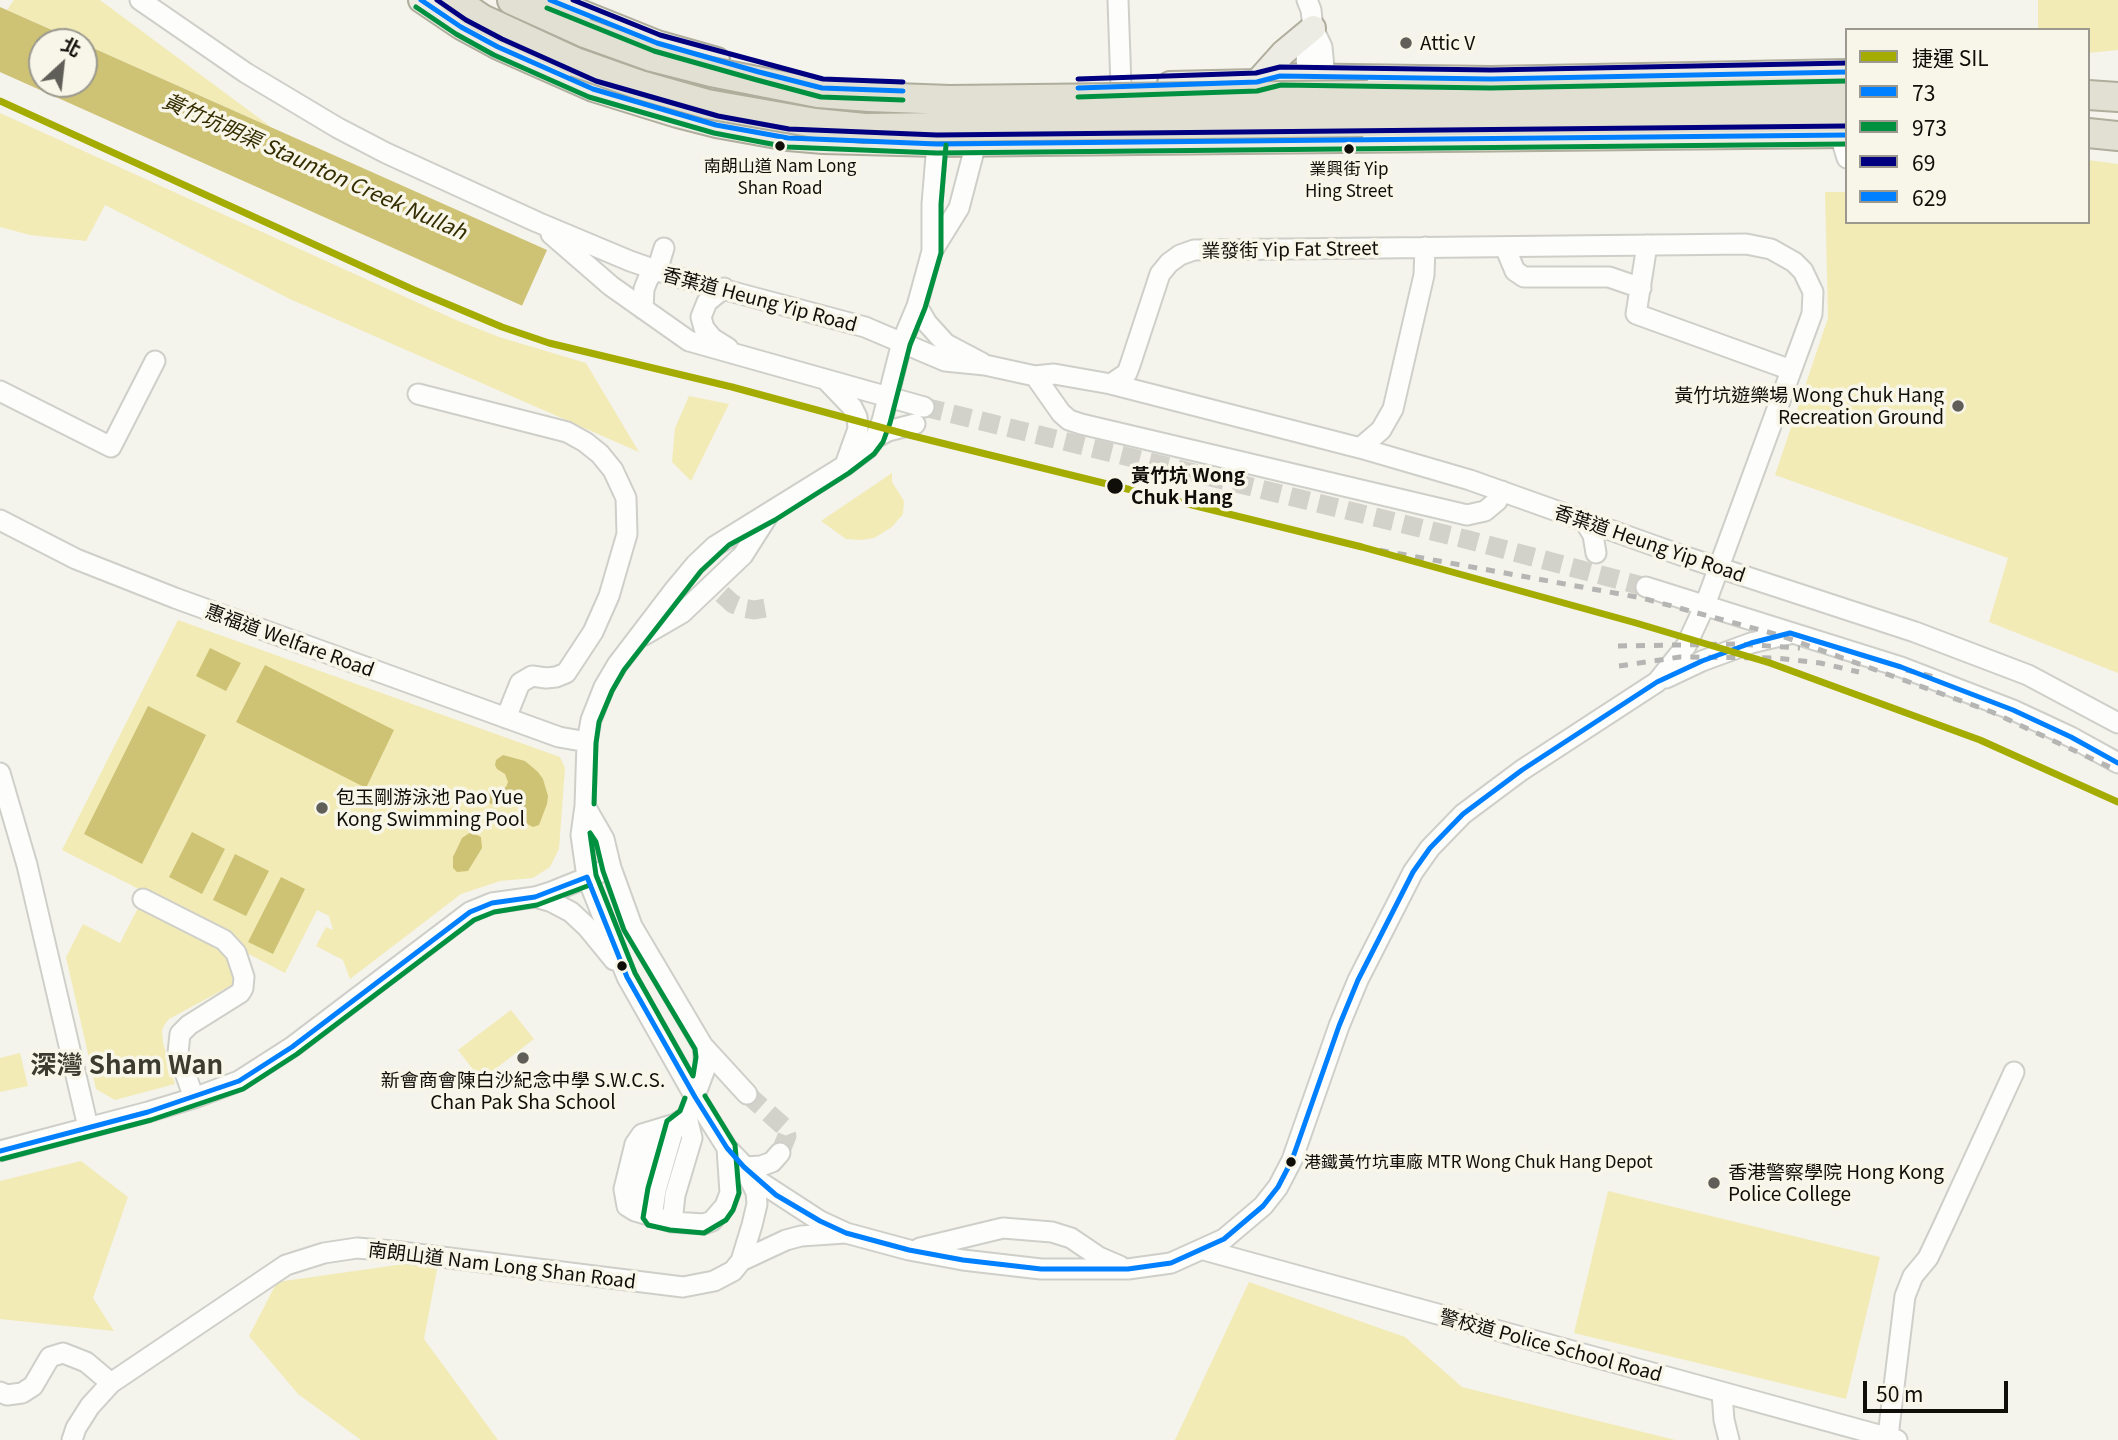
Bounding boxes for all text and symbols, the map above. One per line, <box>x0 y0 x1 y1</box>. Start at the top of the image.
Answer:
north arrow <box>28 28 98 98</box>
legend <box>1845 28 2090 224</box>
text: 北 <box>57 29 86 62</box>
place label: Attic V <box>1420 32 1475 54</box>
marker: Attic V <box>1398 35 1414 51</box>
text: 捷運 SIL <box>1912 42 1989 72</box>
text: 73 <box>1912 77 1935 107</box>
water label: 黃竹坑明渠 Staunton Creek Nullah <box>159 88 471 244</box>
text: 973 <box>1912 112 1947 142</box>
marker: 南朗山道 Nam Long Shan Road <box>773 139 787 153</box>
marker: 業興街 Yip Hing Street <box>1342 142 1356 156</box>
text: 69 <box>1912 147 1935 177</box>
place label: 南朗山道 Nam Long Shan Road <box>704 156 856 196</box>
place label: 業興街 Yip Hing Street <box>1305 159 1393 199</box>
text: 629 <box>1912 182 1947 212</box>
street label: 業發街 Yip Fat Street <box>1201 236 1379 262</box>
street label: 香葉道 Heung Yip Road <box>660 262 860 336</box>
place label: 黃竹坑遊樂場 Wong Chuk Hang Recreation Ground <box>1674 384 1944 428</box>
marker: 黃竹坑遊樂場 Wong Chuk Hang Recreation Ground <box>1950 398 1966 414</box>
place label: 黃竹坑 Wong Chuk Hang <box>1131 464 1245 508</box>
marker: 黃竹坑 Wong Chuk Hang <box>1105 476 1125 496</box>
street label: 香葉道 Heung Yip Road <box>1552 500 1748 586</box>
street label: 惠福道 Welfare Road <box>203 599 377 681</box>
place label: 包玉剛游泳池 Pao Yue Kong Swimming Pool <box>336 786 525 830</box>
marker: 包玉剛游泳池 Pao Yue Kong Swimming Pool <box>314 800 330 816</box>
unlabelled marker <box>615 959 629 973</box>
district label: 深灣 Sham Wan <box>31 1048 223 1080</box>
marker: 新會商會陳白沙紀念中學 S.W.C.S. Chan Pak Sha School <box>515 1050 531 1066</box>
place label: 新會商會陳白沙紀念中學 S.W.C.S. Chan Pak Sha School <box>381 1069 665 1113</box>
place label: 港鐵黃竹坑車廠 MTR Wong Chuk Hang Depot <box>1304 1152 1653 1172</box>
marker: 港鐵黃竹坑車廠 MTR Wong Chuk Hang Depot <box>1284 1155 1298 1169</box>
place label: 香港警察學院 Hong Kong Police College <box>1728 1161 1944 1205</box>
marker: 香港警察學院 Hong Kong Police College <box>1706 1175 1722 1191</box>
street label: 南朗山道 Nam Long Shan Road <box>367 1237 637 1293</box>
street label: 警校道 Police School Road <box>1437 1304 1665 1386</box>
scale bar <box>1866 1366 2011 1410</box>
text: 50 m <box>1876 1378 1923 1408</box>

